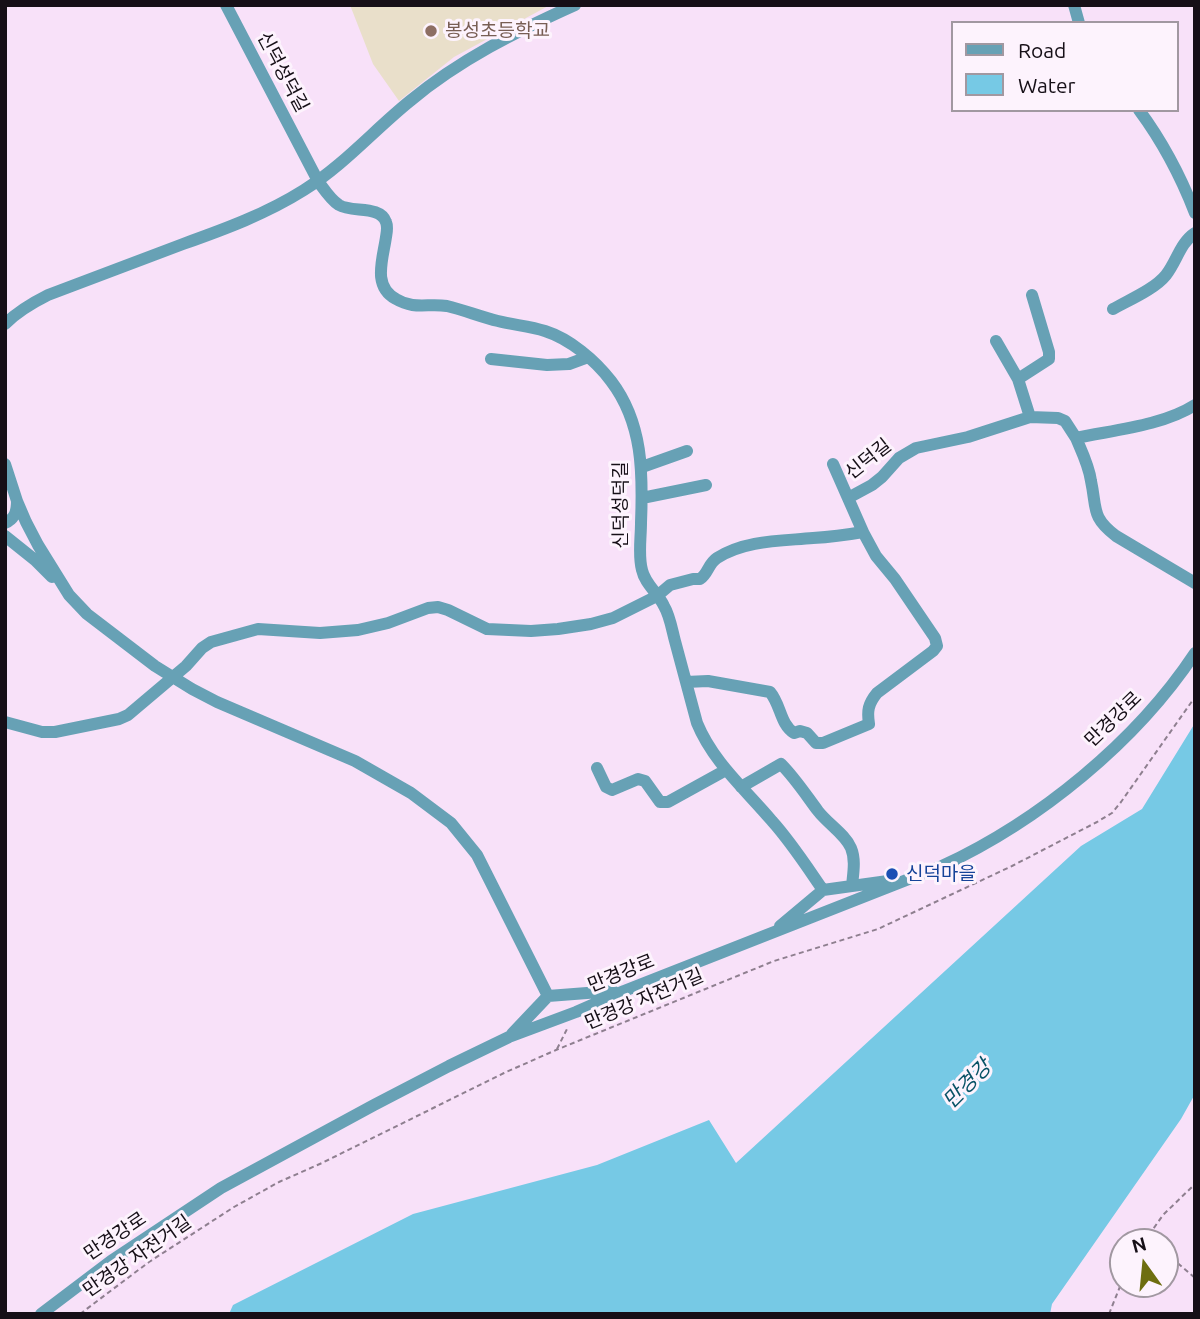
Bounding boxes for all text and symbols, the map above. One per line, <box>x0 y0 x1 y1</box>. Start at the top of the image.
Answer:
place label: 봉성초등학교 <box>445 20 550 42</box>
legend <box>951 21 1179 112</box>
marker: 봉성초등학교 <box>423 23 439 39</box>
street label: 신덕성덕길 <box>252 28 314 116</box>
text: Road <box>1018 38 1066 62</box>
text: Water <box>1018 73 1076 97</box>
street label: 신덕길 <box>840 434 896 484</box>
street label: 신덕성덕길 <box>610 461 632 549</box>
street label: 만경강로 <box>1080 687 1146 751</box>
place label: 신덕마을 <box>906 863 976 885</box>
marker: 신덕마을 <box>884 866 900 882</box>
street label: 만경강로 <box>584 949 658 997</box>
street label: 만경강 자전거길 <box>581 964 707 1034</box>
water label: 만경강 <box>938 1055 996 1113</box>
street label: 만경강로 <box>80 1207 150 1265</box>
street label: 만경강 자전거길 <box>79 1210 195 1302</box>
north arrow <box>1109 1228 1179 1298</box>
text: N <box>1129 1232 1149 1257</box>

